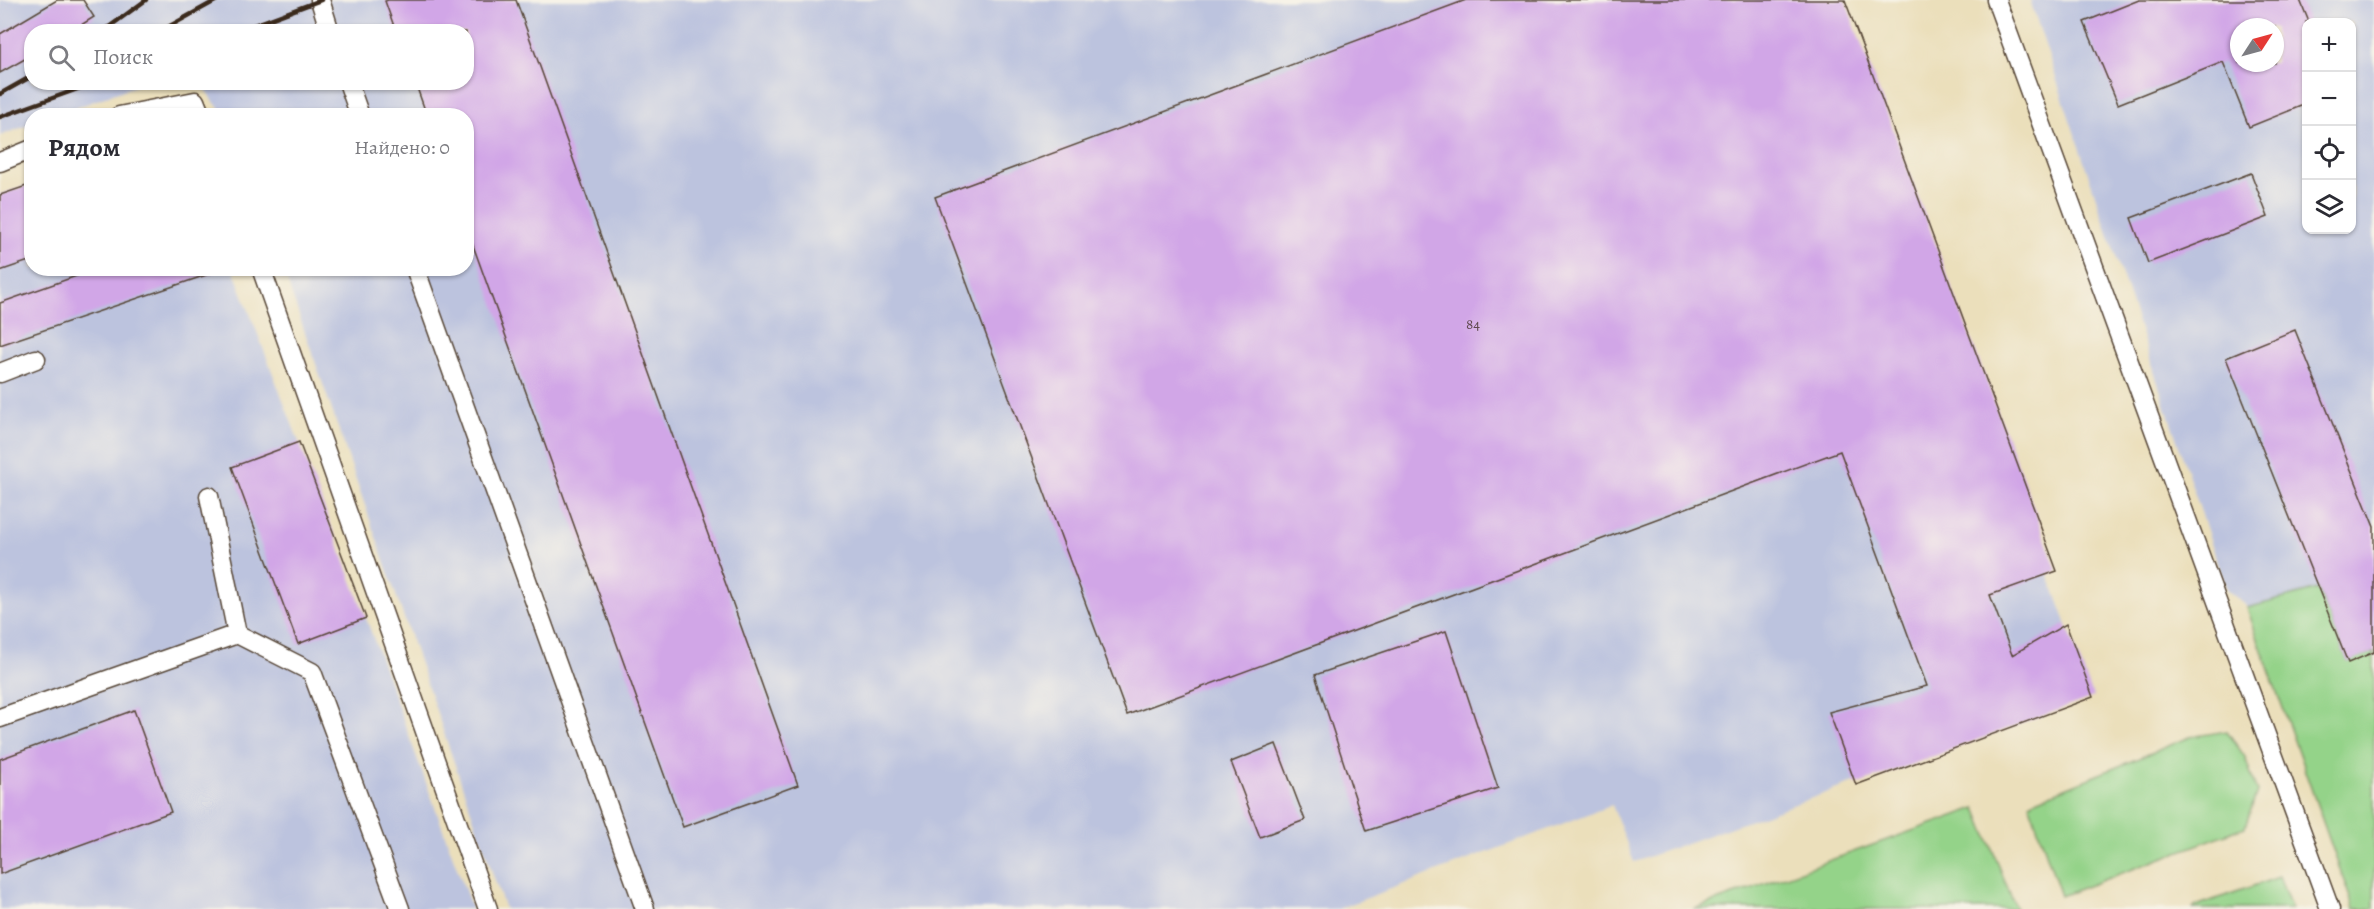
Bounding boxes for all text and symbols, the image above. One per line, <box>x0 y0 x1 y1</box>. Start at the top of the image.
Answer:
north arrow <box>2230 18 2284 72</box>
map controls <box>2302 18 2356 234</box>
button: + <box>2302 18 2356 72</box>
search box <box>24 24 474 90</box>
icon: search <box>45 41 78 74</box>
text: Поиск <box>93 42 153 72</box>
button: − <box>2302 72 2356 126</box>
button: locate <box>2302 126 2356 180</box>
text: Рядом <box>48 130 120 165</box>
text: Найдено: 0 <box>354 134 450 161</box>
button: layers <box>2302 180 2356 234</box>
house number: 84 <box>1466 314 1480 334</box>

